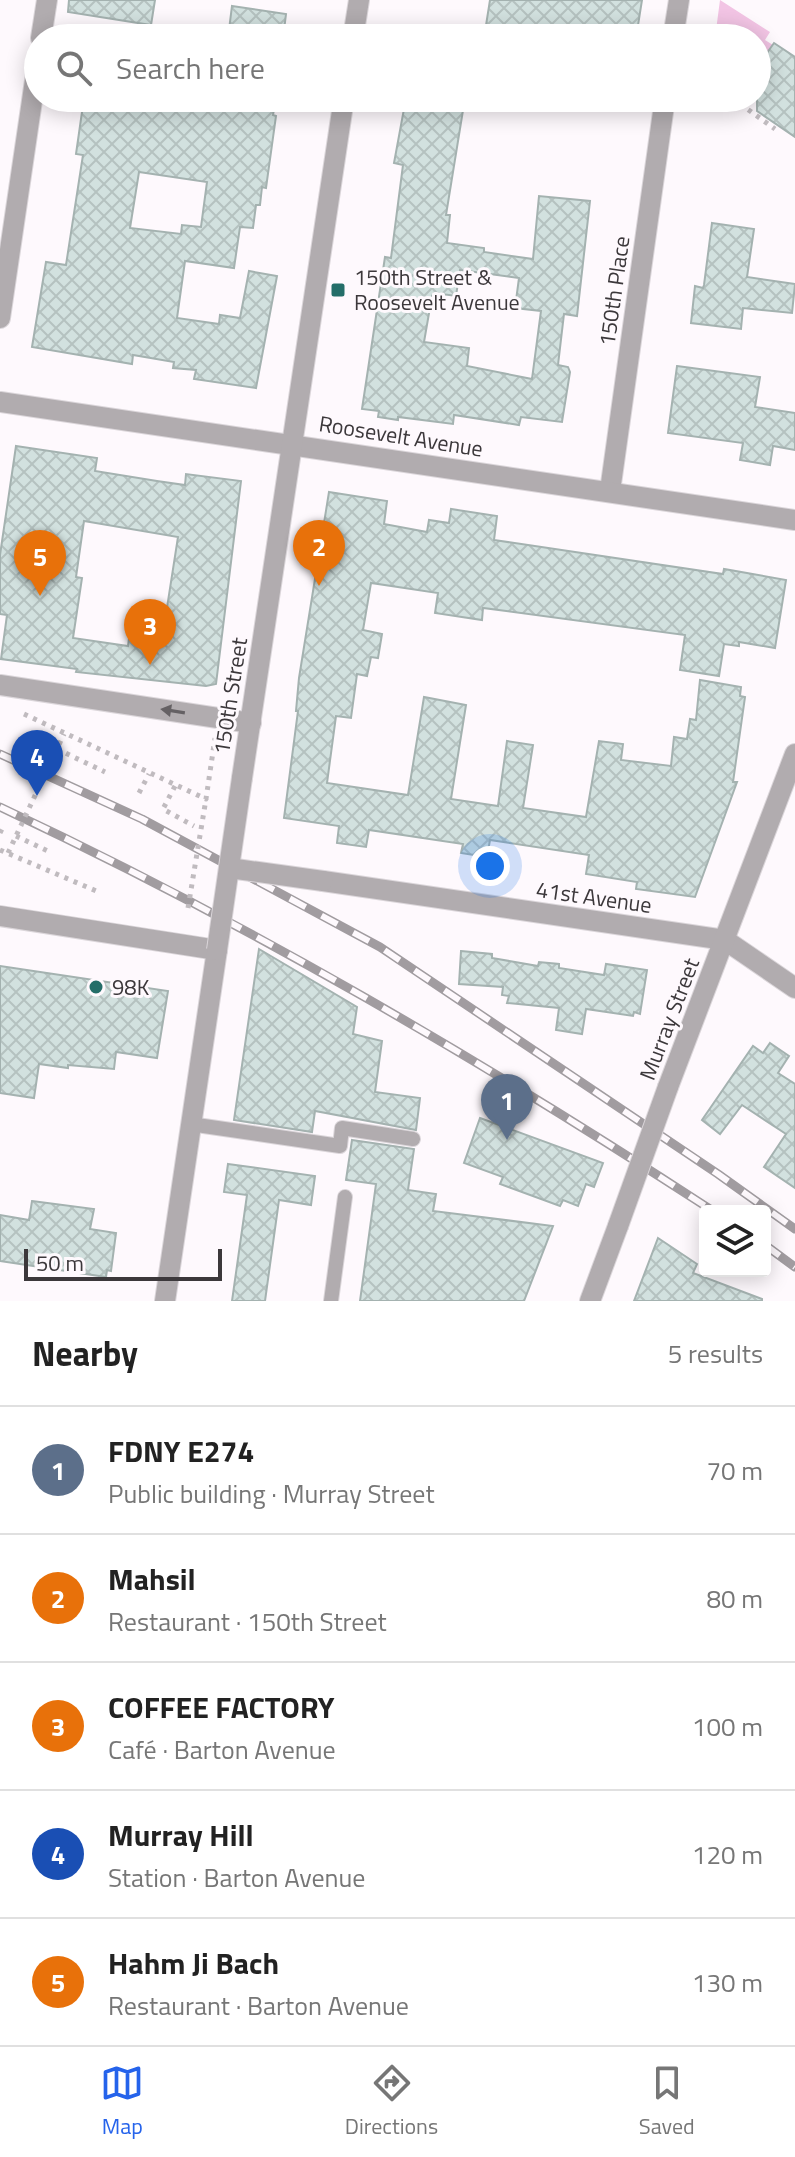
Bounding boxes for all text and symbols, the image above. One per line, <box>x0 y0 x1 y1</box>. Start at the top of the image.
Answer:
search box <box>24 24 771 112</box>
text: Search here <box>116 45 265 91</box>
icon: search <box>52 46 96 90</box>
street label: 150th Place <box>589 234 639 348</box>
place label: 150th Street & Roosevelt Avenue <box>354 260 520 319</box>
marker: 150th Street & Roosevelt Avenue <box>329 281 347 299</box>
street label: Roosevelt Avenue <box>317 406 485 466</box>
pin: 2 <box>293 520 345 586</box>
pin: 5 <box>14 530 66 596</box>
pin: 3 <box>124 599 176 665</box>
street label: 150th Street <box>204 635 256 757</box>
one-way arrow <box>161 704 186 717</box>
pin: 4 <box>11 730 63 796</box>
your location <box>470 846 510 886</box>
street label: 41st Avenue <box>534 872 654 922</box>
street label: Murray Street <box>630 953 708 1085</box>
place label: 98K <box>112 970 150 1004</box>
marker: 98K <box>87 978 105 996</box>
pin: 1 <box>481 1074 533 1140</box>
map controls <box>699 1205 771 1277</box>
button: layers <box>699 1205 771 1277</box>
scale bar <box>24 1245 222 1281</box>
text: 50 m <box>36 1246 84 1280</box>
text: Nearby <box>32 1327 138 1379</box>
text: 5 results <box>668 1334 763 1373</box>
text: FDNY E274 <box>108 1428 254 1474</box>
text: 1 <box>51 1451 65 1490</box>
text: 70 m <box>706 1451 763 1490</box>
text: Public building · Murray Street <box>108 1474 435 1513</box>
text: Mahsil <box>108 1556 196 1602</box>
text: 2 <box>51 1579 65 1618</box>
text: 80 m <box>706 1579 763 1618</box>
text: Restaurant · 150th Street <box>108 1602 387 1641</box>
text: COFFEE FACTORY <box>108 1684 335 1730</box>
text: 3 <box>51 1707 65 1746</box>
text: 100 m <box>692 1707 763 1746</box>
text: Café · Barton Avenue <box>108 1730 336 1769</box>
text: Murray Hill <box>108 1812 254 1858</box>
text: 4 <box>51 1835 65 1874</box>
text: 120 m <box>692 1835 763 1874</box>
text: Station · Barton Avenue <box>108 1858 366 1897</box>
text: Hahm Ji Bach <box>108 1940 279 1986</box>
text: 5 <box>51 1963 65 2002</box>
text: 130 m <box>692 1963 763 2002</box>
text: Restaurant · Barton Avenue <box>108 1986 409 2025</box>
tab: Map <box>100 2061 144 2143</box>
tab: Directions <box>345 2061 438 2143</box>
tab: Saved <box>639 2061 695 2143</box>

